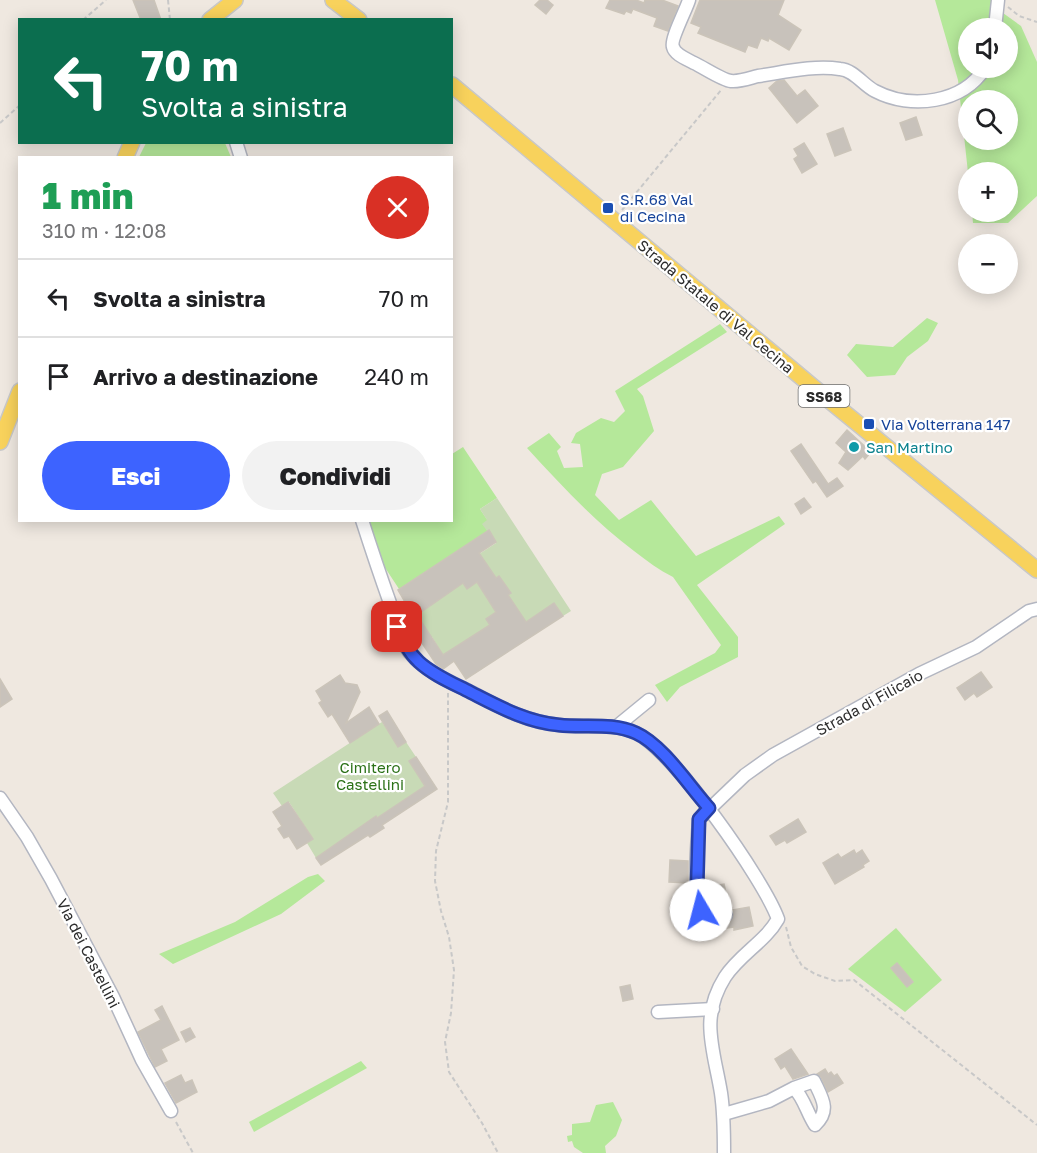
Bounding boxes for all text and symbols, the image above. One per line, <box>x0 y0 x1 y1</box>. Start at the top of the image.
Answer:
map controls <box>958 18 1018 294</box>
button: sound <box>958 18 1018 78</box>
text: 70 m <box>141 40 238 90</box>
icon: left <box>42 42 120 120</box>
button: search <box>958 90 1018 150</box>
text: Svolta a sinistra <box>141 91 348 123</box>
button: + <box>958 162 1018 222</box>
text: 1 min <box>42 174 133 217</box>
button: close <box>366 176 429 239</box>
place label: S.R.68 Val di Cecina <box>620 190 693 225</box>
marker: S.R.68 Val di Cecina <box>601 201 615 215</box>
text: 310 m · 12:08 <box>42 218 166 242</box>
button: − <box>958 234 1018 294</box>
street label: Strada Statale di Val Cecina <box>634 235 798 377</box>
icon: left <box>42 282 75 315</box>
text: Svolta a sinistra <box>93 285 265 312</box>
text: 70 m <box>379 285 429 312</box>
icon: arrive <box>42 360 75 393</box>
text: Arrivo a destinazione <box>93 363 318 390</box>
text: 240 m <box>364 363 429 390</box>
road number: SS68 <box>798 385 850 407</box>
place label: Via Volterrana 147 <box>881 415 1011 433</box>
marker: Via Volterrana 147 <box>862 417 876 431</box>
place label: San Martino <box>866 438 953 456</box>
marker: San Martino <box>847 440 861 454</box>
button: Esci <box>42 441 230 510</box>
button: Condividi <box>242 441 429 510</box>
pin <box>371 601 422 652</box>
icon: arrive <box>380 610 413 643</box>
street label: Strada di Filicaio <box>812 665 926 739</box>
park label: Cimitero Castellini <box>336 758 404 793</box>
position arrow <box>669 878 733 942</box>
street label: Via dei Castellini <box>54 895 124 1011</box>

